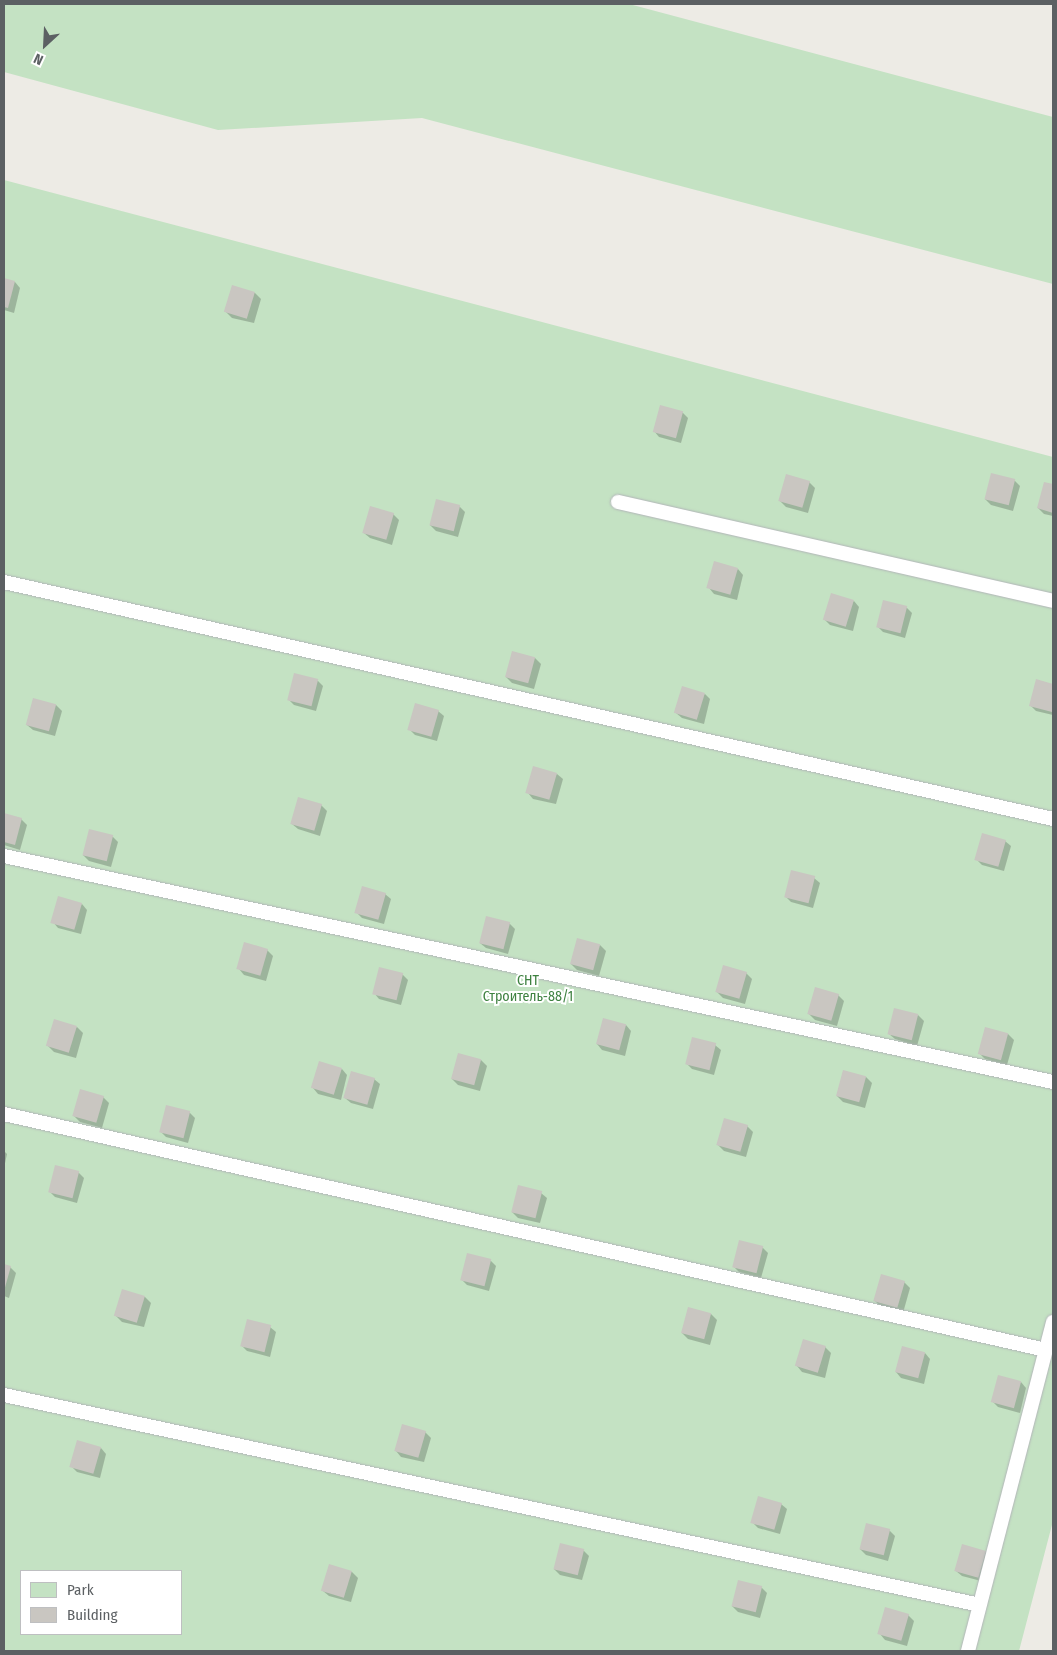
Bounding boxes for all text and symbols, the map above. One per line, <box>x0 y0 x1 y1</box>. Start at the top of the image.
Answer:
north arrow <box>20 20 70 70</box>
text: N <box>31 50 46 69</box>
park label: СНТ Строитель-88/1 <box>483 973 573 1006</box>
legend <box>20 1570 182 1635</box>
text: Park <box>67 1581 94 1599</box>
text: Building <box>67 1606 118 1624</box>

